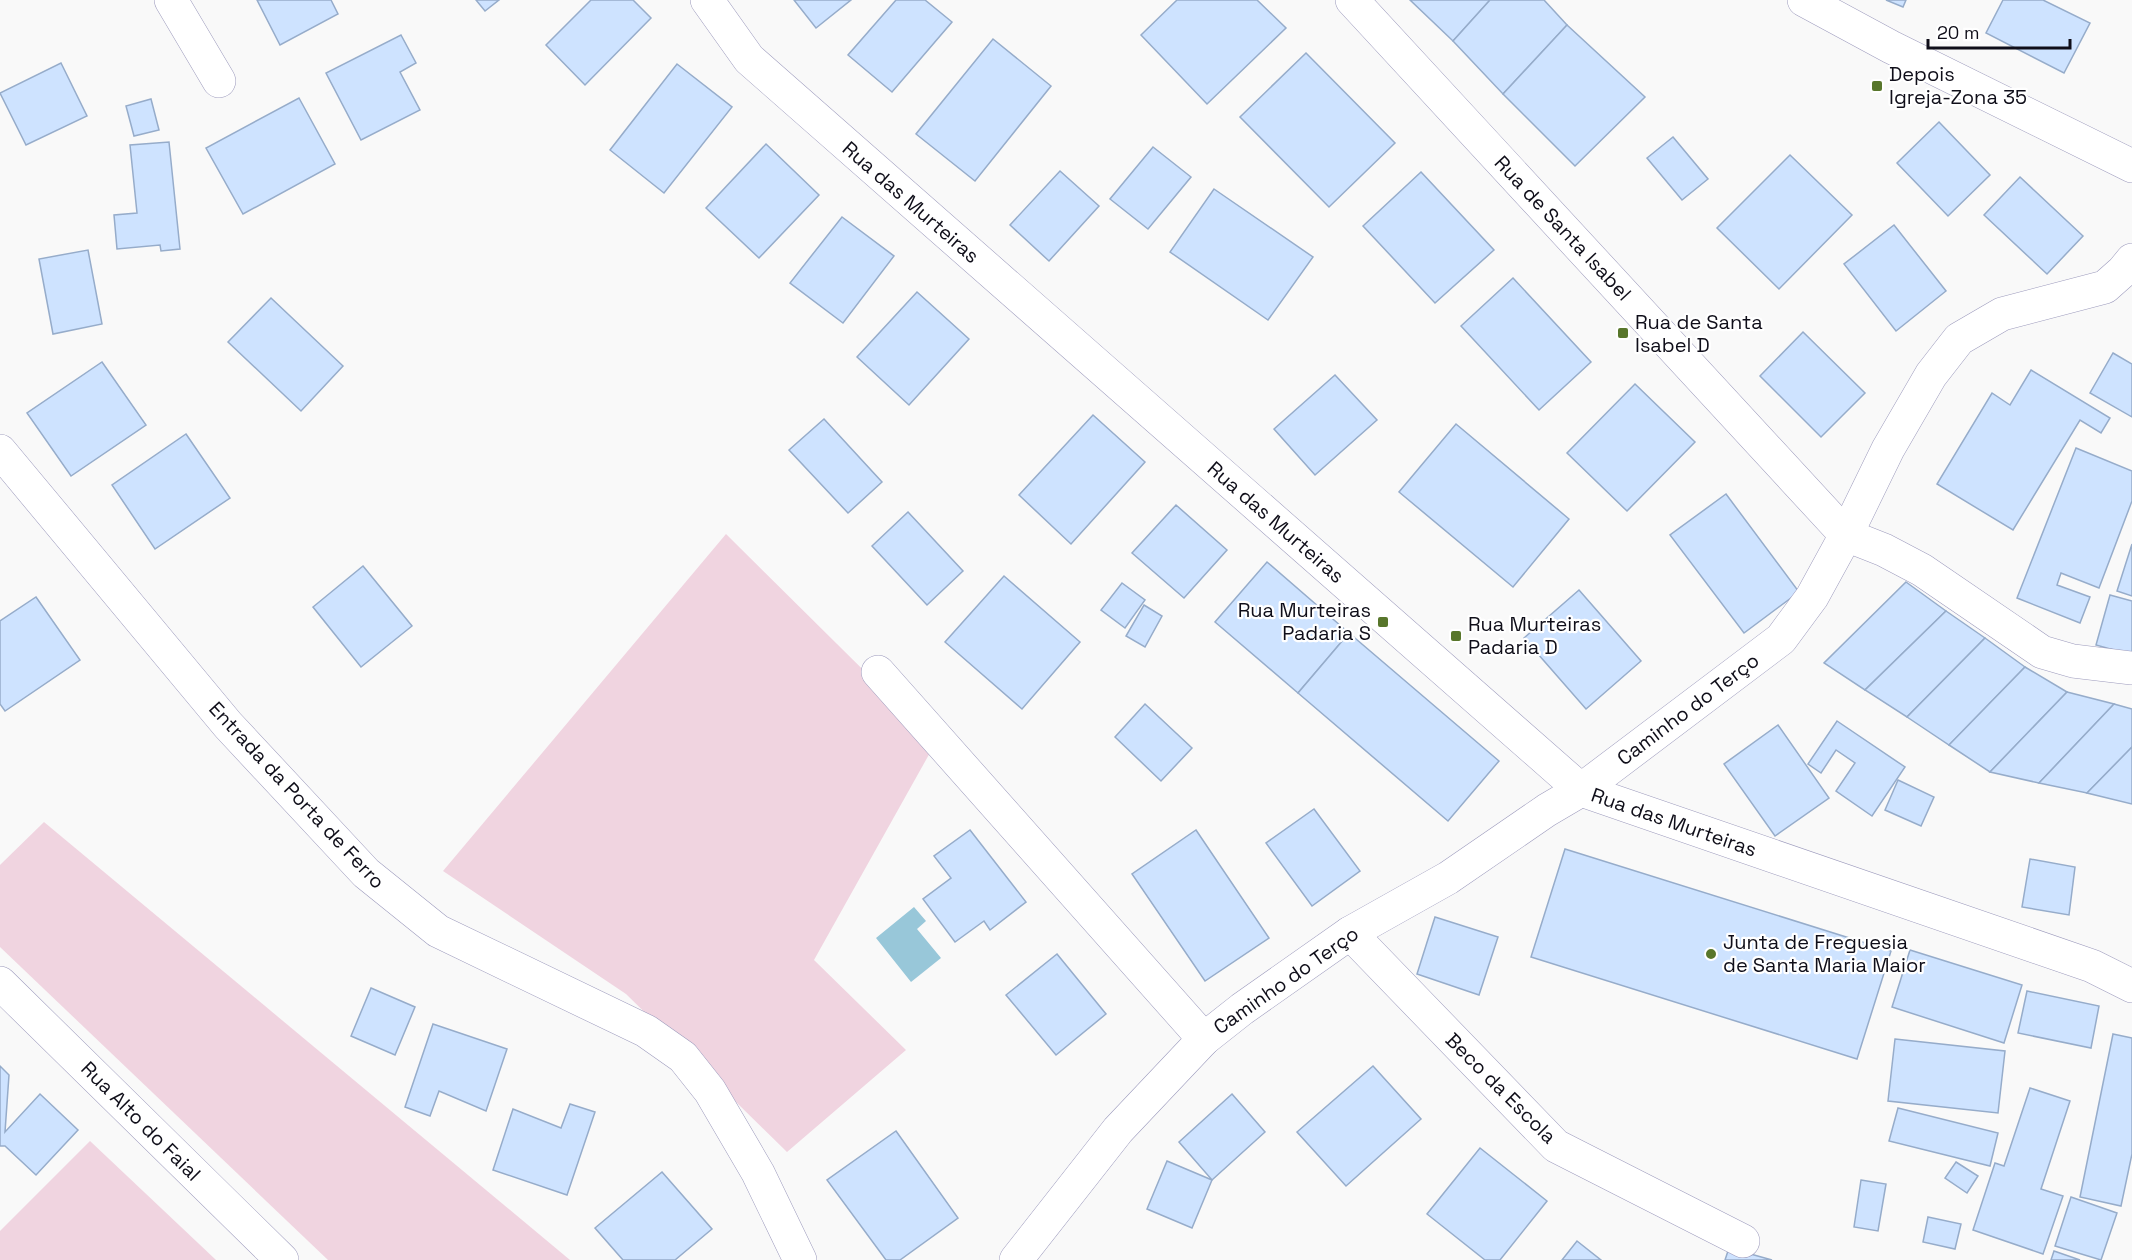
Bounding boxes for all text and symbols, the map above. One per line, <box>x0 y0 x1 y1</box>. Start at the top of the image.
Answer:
scale bar <box>1928 12 2070 50</box>
text: 20 m <box>1937 21 1980 44</box>
place label: Depois Igreja-Zona 35 <box>1889 61 2027 110</box>
marker: Depois Igreja-Zona 35 <box>1870 79 1884 93</box>
street label: Rua das Murteiras <box>837 135 985 269</box>
street label: Rua de Santa Isabel <box>1489 150 1637 306</box>
place label: Rua de Santa Isabel D <box>1635 309 1763 358</box>
marker: Rua de Santa Isabel D <box>1616 326 1630 340</box>
street label: Rua das Murteiras <box>1202 455 1350 589</box>
place label: Rua Murteiras Padaria S <box>1238 597 1371 646</box>
place label: Rua Murteiras Padaria D <box>1468 611 1601 660</box>
marker: Rua Murteiras Padaria S <box>1376 615 1390 629</box>
marker: Rua Murteiras Padaria D <box>1449 629 1463 643</box>
street label: Caminho do Terço <box>1612 647 1764 771</box>
street label: Entrada da Porta de Ferro <box>203 696 391 894</box>
street label: Rua das Murteiras <box>1588 781 1760 863</box>
street label: Caminho do Terço <box>1208 920 1364 1040</box>
place label: Junta de Freguesia de Santa Maria Maior <box>1723 929 1926 978</box>
marker: Junta de Freguesia de Santa Maria Maior <box>1704 947 1718 961</box>
street label: Beco da Escola <box>1440 1027 1562 1149</box>
street label: Rua Alto do Faial <box>76 1056 206 1186</box>

